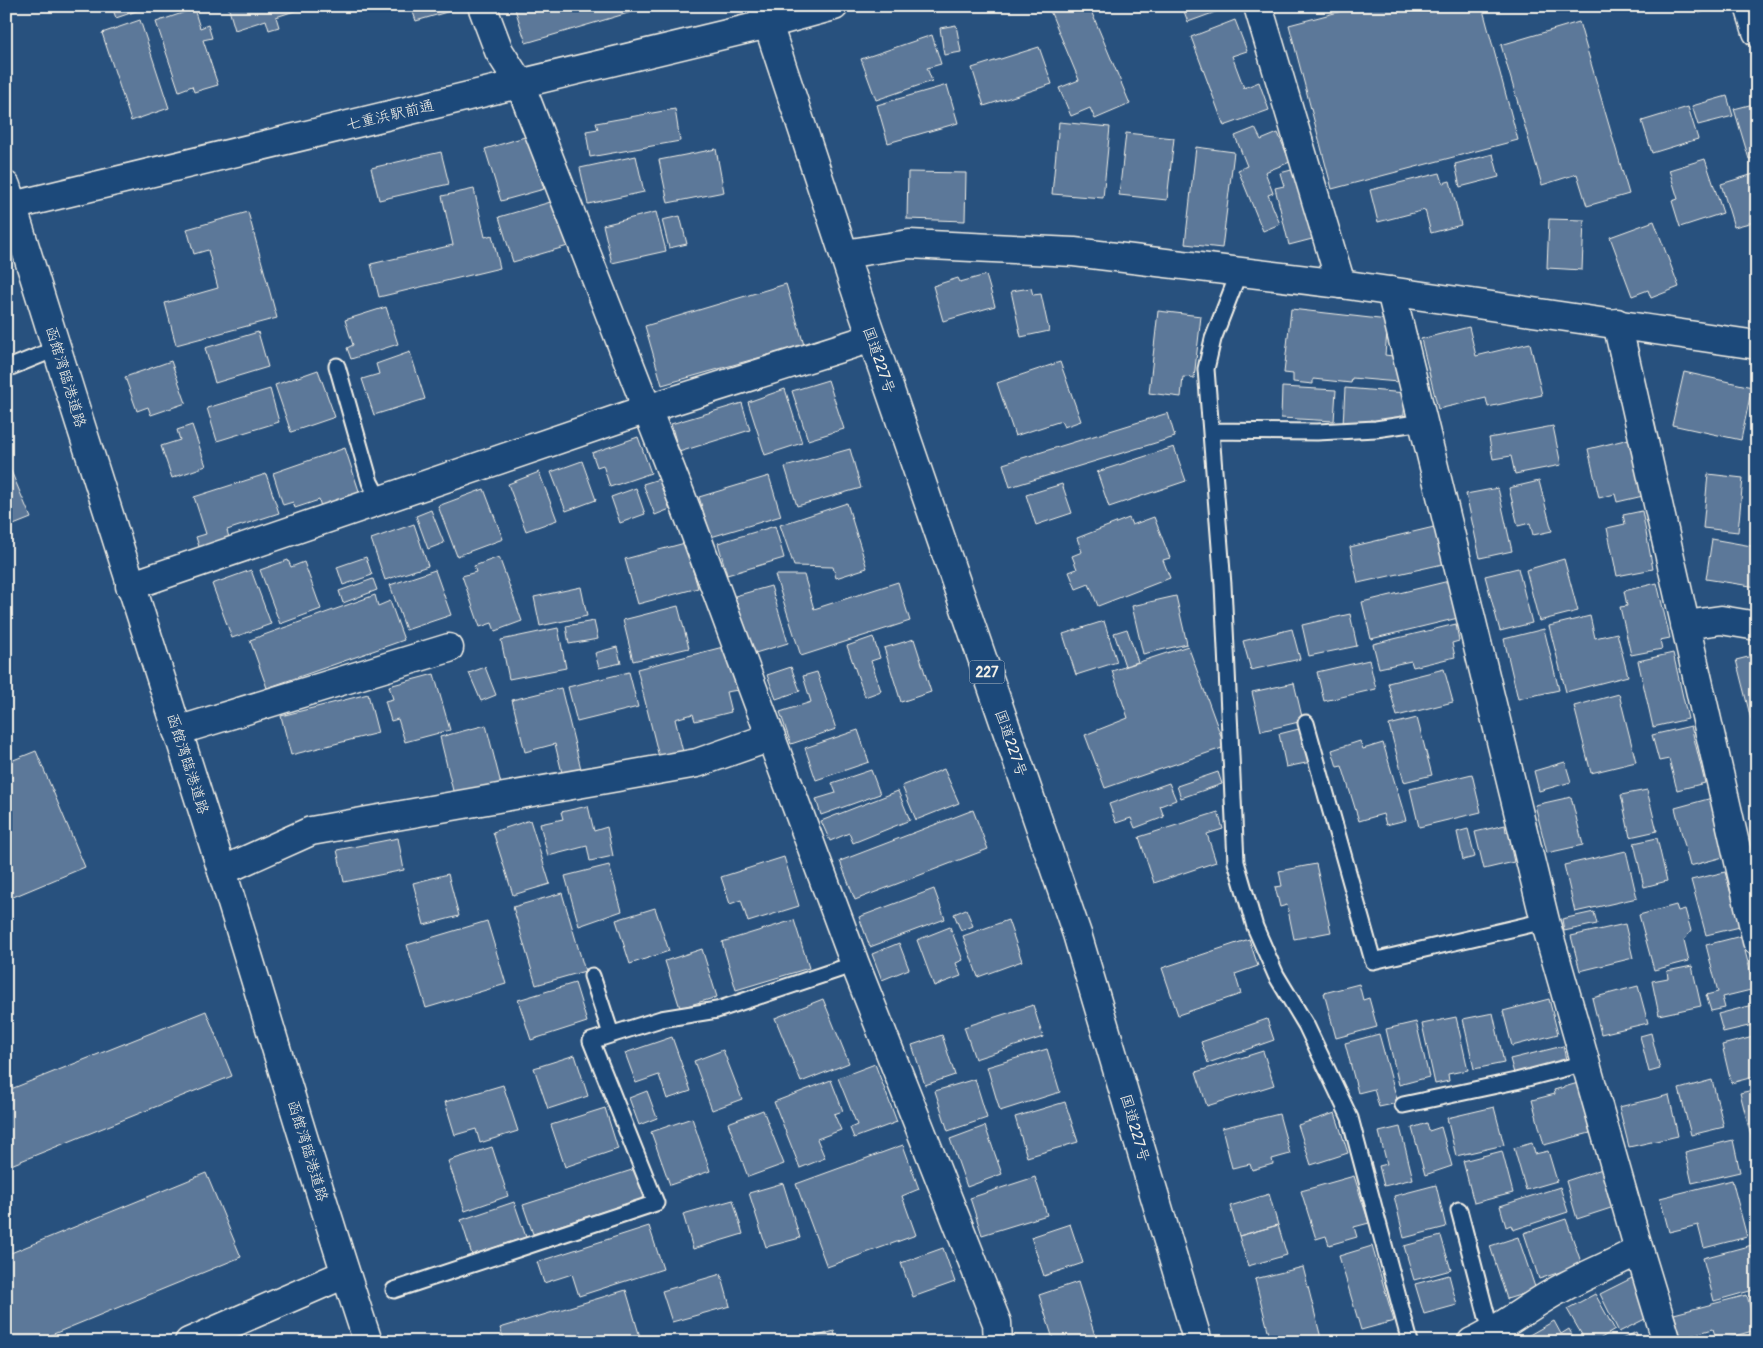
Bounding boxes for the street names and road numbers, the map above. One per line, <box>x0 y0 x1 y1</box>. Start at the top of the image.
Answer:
street label: 七重浜駅前通 <box>344 96 436 135</box>
street label: 函館湾臨港道路 <box>41 324 90 430</box>
street label: 国道227号 <box>858 324 899 396</box>
road number: 227 <box>970 660 1004 684</box>
street label: 国道227号 <box>990 707 1031 779</box>
street label: 函館湾臨港道路 <box>162 711 213 817</box>
street label: 国道227号 <box>1116 1092 1153 1164</box>
street label: 函館湾臨港道路 <box>283 1098 332 1204</box>

